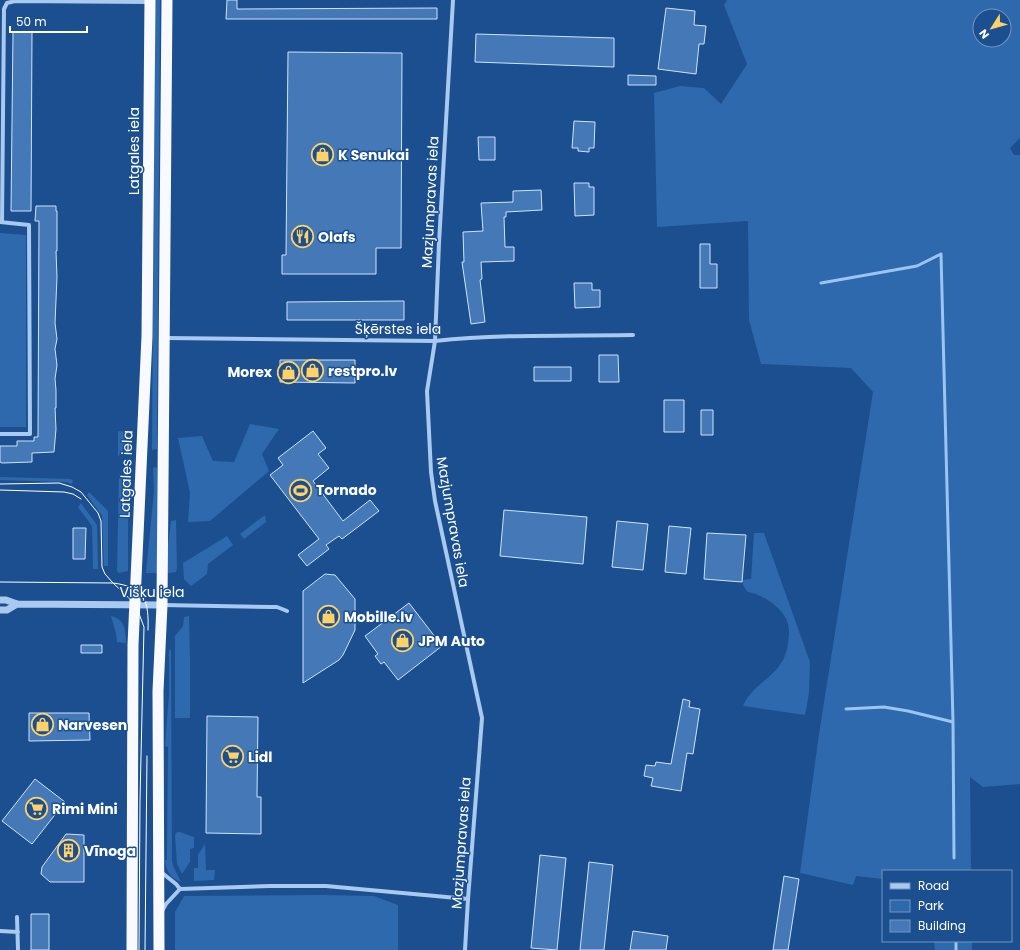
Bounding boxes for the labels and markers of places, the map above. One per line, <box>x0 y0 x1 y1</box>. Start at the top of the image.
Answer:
shop icon: K Senukai <box>309 142 335 168</box>
place label: K Senukai <box>338 145 409 165</box>
restaurant icon: Olafs <box>289 224 315 250</box>
place label: Olafs <box>318 227 356 247</box>
shop icon: restpro.lv <box>300 358 326 384</box>
shop icon: Morex <box>275 359 301 385</box>
place label: restpro.lv <box>328 361 398 381</box>
place label: Morex <box>227 362 273 382</box>
sports icon: Tornado <box>288 477 314 503</box>
place label: Tornado <box>316 480 377 500</box>
shop icon: Mobille.lv <box>316 604 342 630</box>
place label: Mobille.lv <box>344 607 413 627</box>
shop icon: JPM Auto <box>390 628 416 654</box>
place label: JPM Auto <box>418 631 485 651</box>
shop icon: Narvesen <box>30 712 56 738</box>
place label: Narvesen <box>58 715 127 735</box>
supermarket icon: Lidl <box>219 744 245 770</box>
place label: Lidl <box>248 747 272 767</box>
supermarket icon: Rimi Mini <box>23 796 49 822</box>
place label: Rimi Mini <box>52 799 118 819</box>
building icon: Vīnoga <box>56 838 82 864</box>
place label: Vīnoga <box>84 841 136 861</box>

